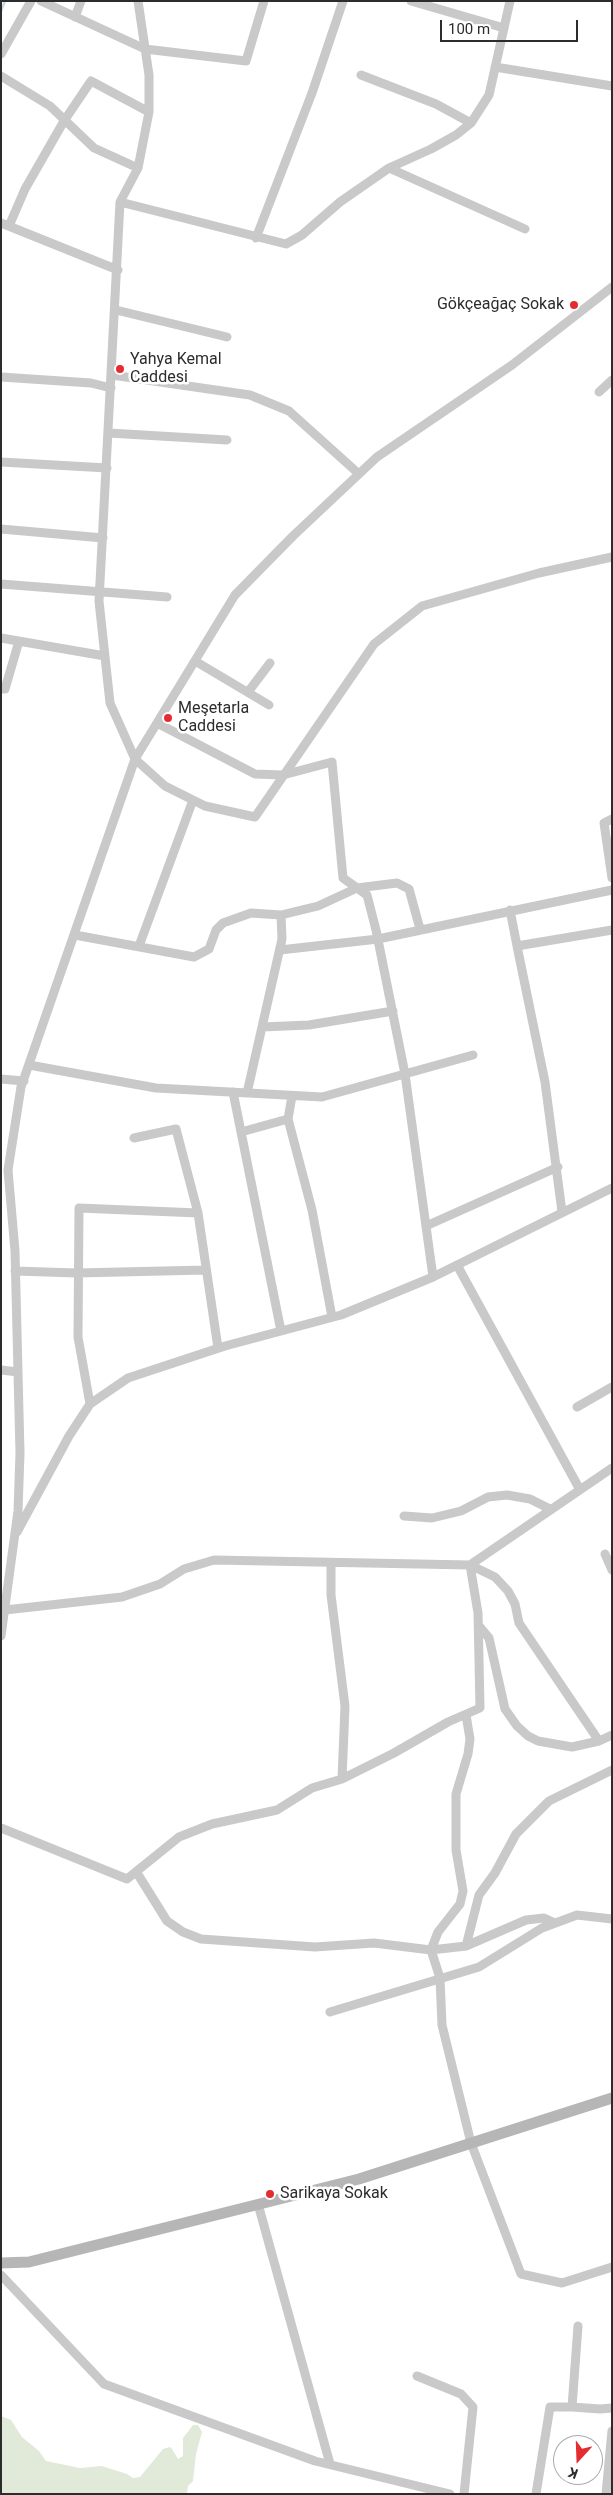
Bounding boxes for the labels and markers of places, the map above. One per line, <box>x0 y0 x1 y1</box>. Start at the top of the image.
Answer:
place label: Gökçeağaç Sokak <box>437 295 564 315</box>
marker: Gökçeağaç Sokak <box>568 299 580 311</box>
place label: Yahya Kemal Caddesi <box>130 350 222 388</box>
marker: Yahya Kemal Caddesi <box>114 363 126 375</box>
place label: Meşetarla Caddesi <box>178 699 249 737</box>
marker: Meşetarla Caddesi <box>162 712 174 724</box>
place label: Sarikaya Sokak <box>280 2184 388 2204</box>
marker: Sarikaya Sokak <box>264 2188 276 2200</box>

